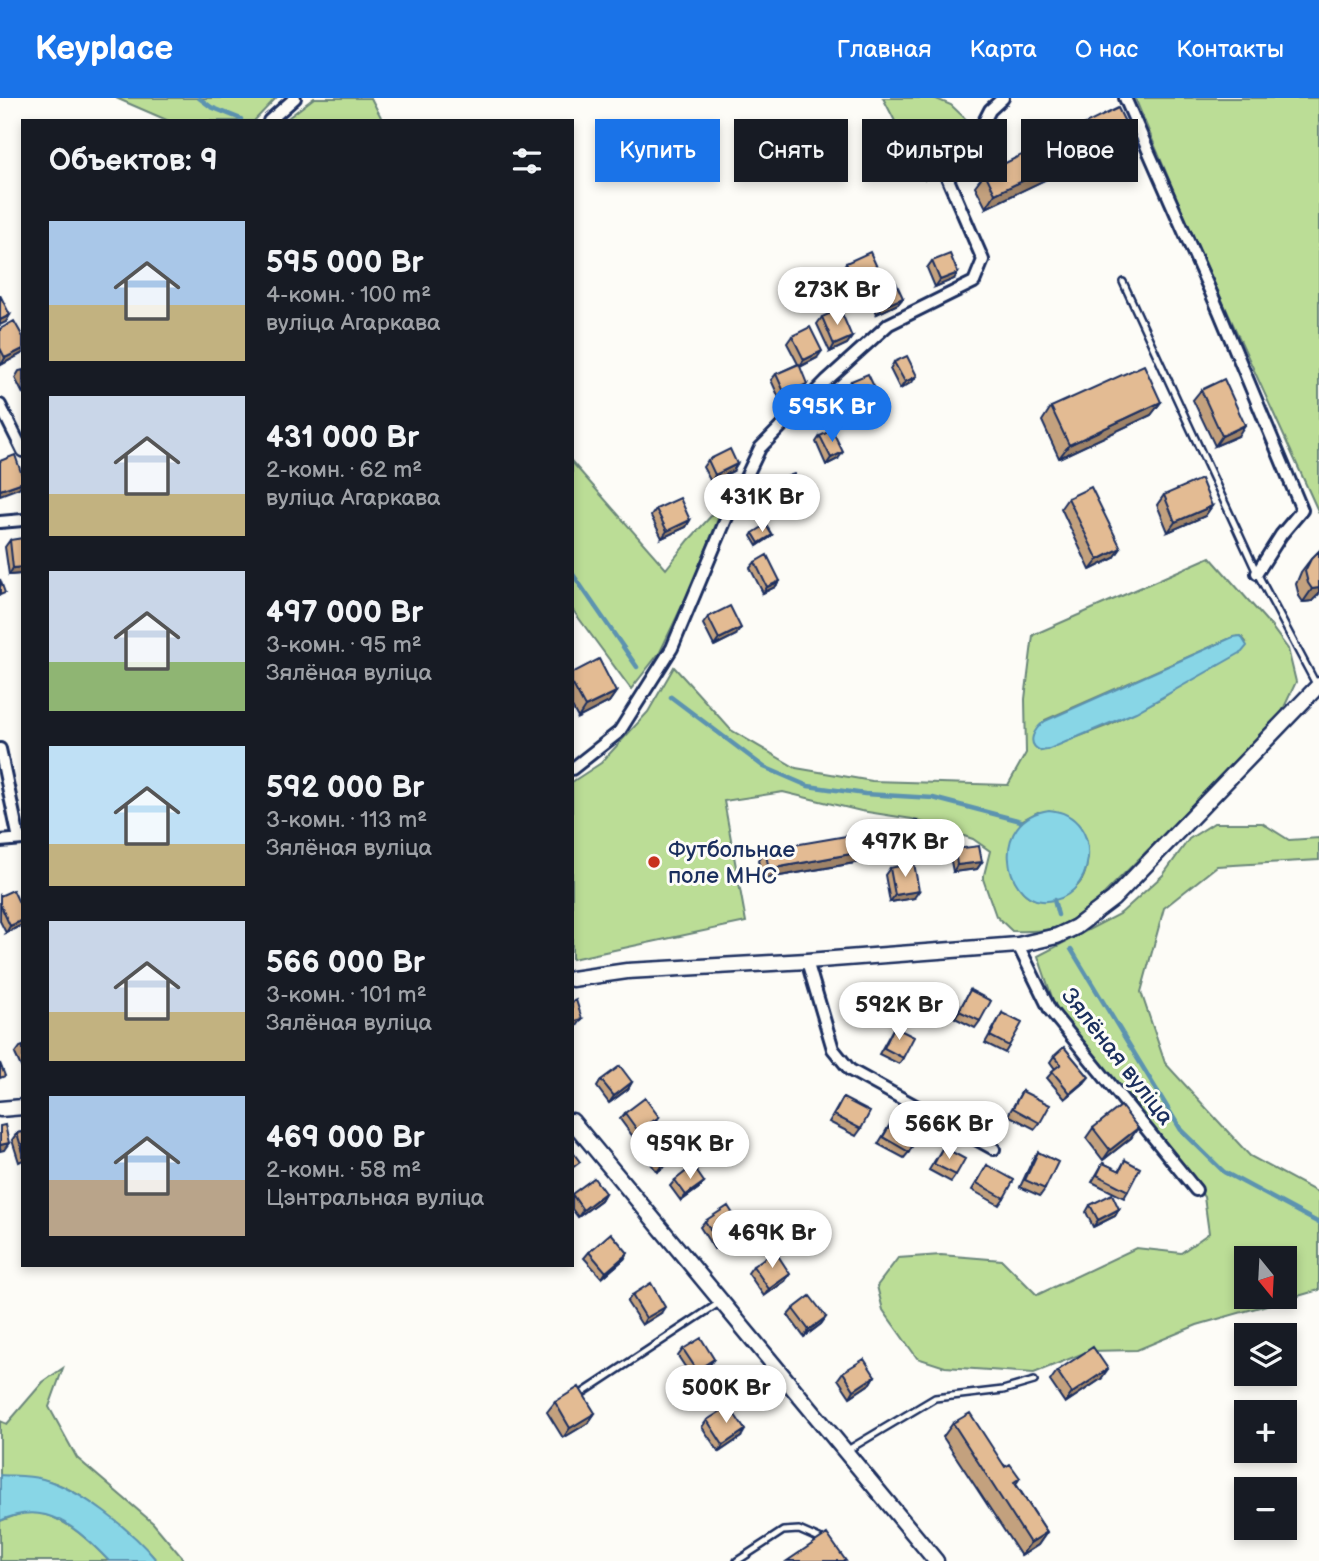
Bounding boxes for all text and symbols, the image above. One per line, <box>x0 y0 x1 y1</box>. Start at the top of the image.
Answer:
text: Keyplace <box>35 29 173 69</box>
text: Главная <box>837 35 931 64</box>
text: Карта <box>969 35 1037 64</box>
text: О нас <box>1075 35 1138 64</box>
text: Контакты <box>1176 35 1284 64</box>
chip: Купить <box>595 119 720 182</box>
chip: Снять <box>734 119 848 182</box>
chip: Фильтры <box>862 119 1007 182</box>
chip: Новое <box>1021 119 1138 182</box>
icon: filters <box>508 142 546 180</box>
text: Объектов: 9 <box>49 143 218 179</box>
text: 595 000 Br <box>266 245 424 281</box>
icon: home <box>105 249 189 333</box>
pin: 273K Br <box>772 268 902 327</box>
text: 273K Br <box>794 276 880 304</box>
text: 4-комн. · 100 m² <box>266 281 431 309</box>
text: вуліца Агаркава <box>266 309 441 337</box>
pin: 595K Br <box>767 384 897 444</box>
text: 595K Br <box>788 393 876 421</box>
text: 431 000 Br <box>266 420 419 456</box>
icon: home <box>105 424 189 508</box>
text: 2-комн. · 62 m² <box>266 456 422 484</box>
pin: 431K Br <box>697 474 827 534</box>
text: 431K Br <box>720 483 804 511</box>
text: вуліца Агаркава <box>266 484 441 512</box>
text: 497 000 Br <box>266 595 423 631</box>
icon: home <box>105 599 189 683</box>
text: 3-комн. · 95 m² <box>266 631 422 659</box>
text: Зялёная вуліца <box>266 659 432 687</box>
text: 592 000 Br <box>266 770 424 806</box>
icon: home <box>105 774 189 858</box>
text: 3-комн. · 113 m² <box>266 806 427 834</box>
pin: 497K Br <box>840 820 970 879</box>
text: 497K Br <box>862 828 948 856</box>
text: Зялёная вуліца <box>266 834 432 862</box>
place label: Футбольнае поле МНС <box>668 836 796 890</box>
marker: Футбольнае поле МНС <box>646 854 662 870</box>
text: 566 000 Br <box>266 945 425 981</box>
icon: home <box>105 949 189 1033</box>
text: 3-комн. · 101 m² <box>266 981 427 1009</box>
pin: 592K Br <box>834 982 964 1042</box>
street label: Зялёная вуліца <box>1055 983 1180 1131</box>
text: 592K Br <box>855 991 943 1019</box>
text: Зялёная вуліца <box>266 1009 432 1037</box>
pin: 566K Br <box>884 1102 1014 1161</box>
text: 566K Br <box>905 1110 993 1138</box>
text: 469 000 Br <box>266 1120 425 1156</box>
pin: 959K Br <box>625 1122 755 1181</box>
icon: home <box>105 1124 189 1208</box>
text: 959K Br <box>646 1130 734 1158</box>
text: 2-комн. · 58 m² <box>266 1156 421 1184</box>
text: Цэнтральная вуліца <box>266 1184 484 1212</box>
pin: 469K Br <box>707 1210 837 1270</box>
text: 469K Br <box>728 1219 816 1247</box>
north arrow <box>1234 1246 1297 1309</box>
map controls <box>1234 1246 1297 1540</box>
button: layers <box>1234 1323 1297 1386</box>
pin: 500K Br <box>661 1366 791 1425</box>
text: 500K Br <box>681 1374 771 1402</box>
button: + <box>1234 1400 1297 1463</box>
button: − <box>1234 1477 1297 1540</box>

